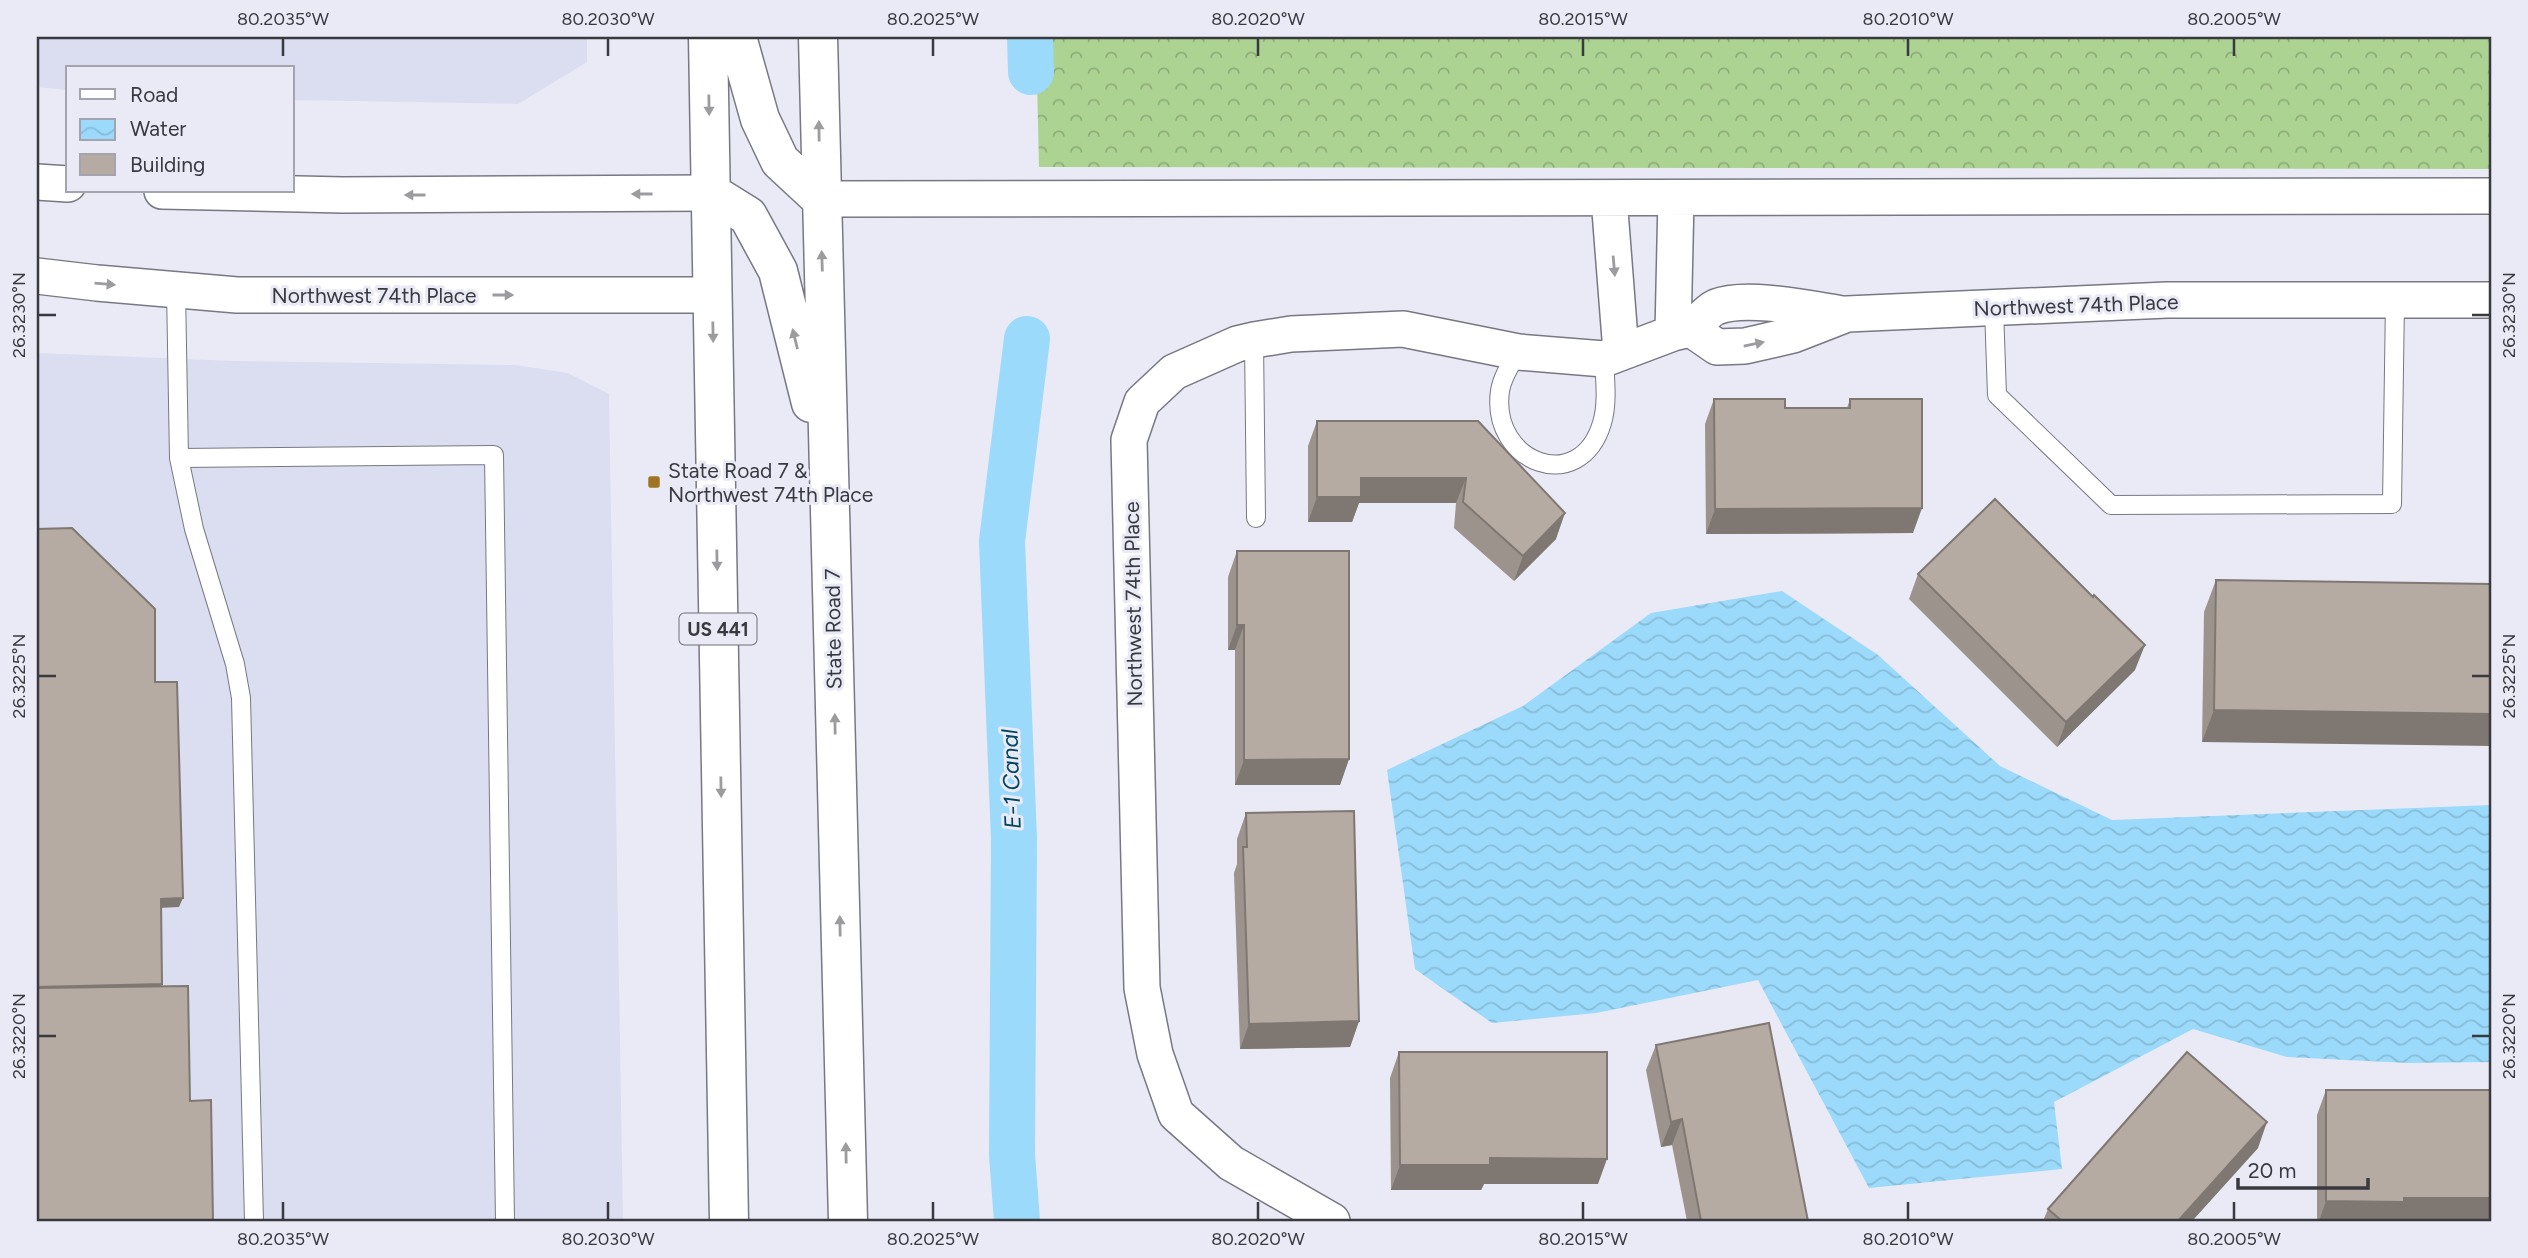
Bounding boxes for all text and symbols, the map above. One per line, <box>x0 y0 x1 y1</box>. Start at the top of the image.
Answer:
text: 80.2035°W <box>237 8 330 30</box>
text: 80.2030°W <box>561 8 655 30</box>
text: 80.2025°W <box>887 8 980 30</box>
text: 80.2020°W <box>1211 8 1305 30</box>
text: 80.2015°W <box>1538 8 1629 30</box>
text: 80.2010°W <box>1863 8 1954 30</box>
text: 80.2005°W <box>2187 8 2282 30</box>
legend <box>66 66 294 192</box>
text: Road <box>130 82 178 107</box>
one-way arrow <box>703 94 715 116</box>
text: Water <box>130 116 186 141</box>
one-way arrow <box>814 120 825 142</box>
text: Building <box>130 152 205 177</box>
one-way arrow <box>631 188 653 199</box>
one-way arrow <box>404 189 426 201</box>
one-way arrow <box>817 250 828 272</box>
one-way arrow <box>1609 255 1620 277</box>
text: 26.3230°N <box>8 272 30 358</box>
text: 26.3230°N <box>2498 272 2520 358</box>
one-way arrow <box>94 279 116 290</box>
street label: Northwest 74th Place <box>271 283 477 308</box>
one-way arrow <box>492 289 514 301</box>
street label: Northwest 74th Place <box>1973 289 2179 321</box>
one-way arrow <box>707 322 719 344</box>
one-way arrow <box>789 328 800 350</box>
one-way arrow <box>1743 338 1765 349</box>
place label: State Road 7 & Northwest 74th Place <box>668 458 873 507</box>
marker: State Road 7 & Northwest 74th Place <box>646 474 662 490</box>
street label: Northwest 74th Place <box>1119 501 1147 707</box>
one-way arrow <box>711 549 723 571</box>
street label: State Road 7 <box>819 568 847 690</box>
road number: US 441 <box>680 614 756 644</box>
text: 26.3225°N <box>8 634 30 718</box>
text: 26.3225°N <box>2498 634 2520 718</box>
one-way arrow <box>829 712 841 734</box>
water label: E-1 Canal <box>995 728 1027 829</box>
one-way arrow <box>715 777 727 799</box>
one-way arrow <box>835 914 846 936</box>
text: 26.3220°N <box>8 993 30 1079</box>
text: 26.3220°N <box>2498 993 2520 1079</box>
one-way arrow <box>841 1142 852 1164</box>
scale bar <box>2238 1146 2367 1190</box>
text: 20 m <box>2248 1158 2296 1183</box>
text: 80.2035°W <box>237 1228 330 1250</box>
text: 80.2030°W <box>561 1228 655 1250</box>
text: 80.2025°W <box>887 1228 980 1250</box>
text: 80.2020°W <box>1211 1228 1305 1250</box>
text: 80.2015°W <box>1538 1228 1629 1250</box>
text: 80.2010°W <box>1863 1228 1954 1250</box>
text: 80.2005°W <box>2187 1228 2282 1250</box>

